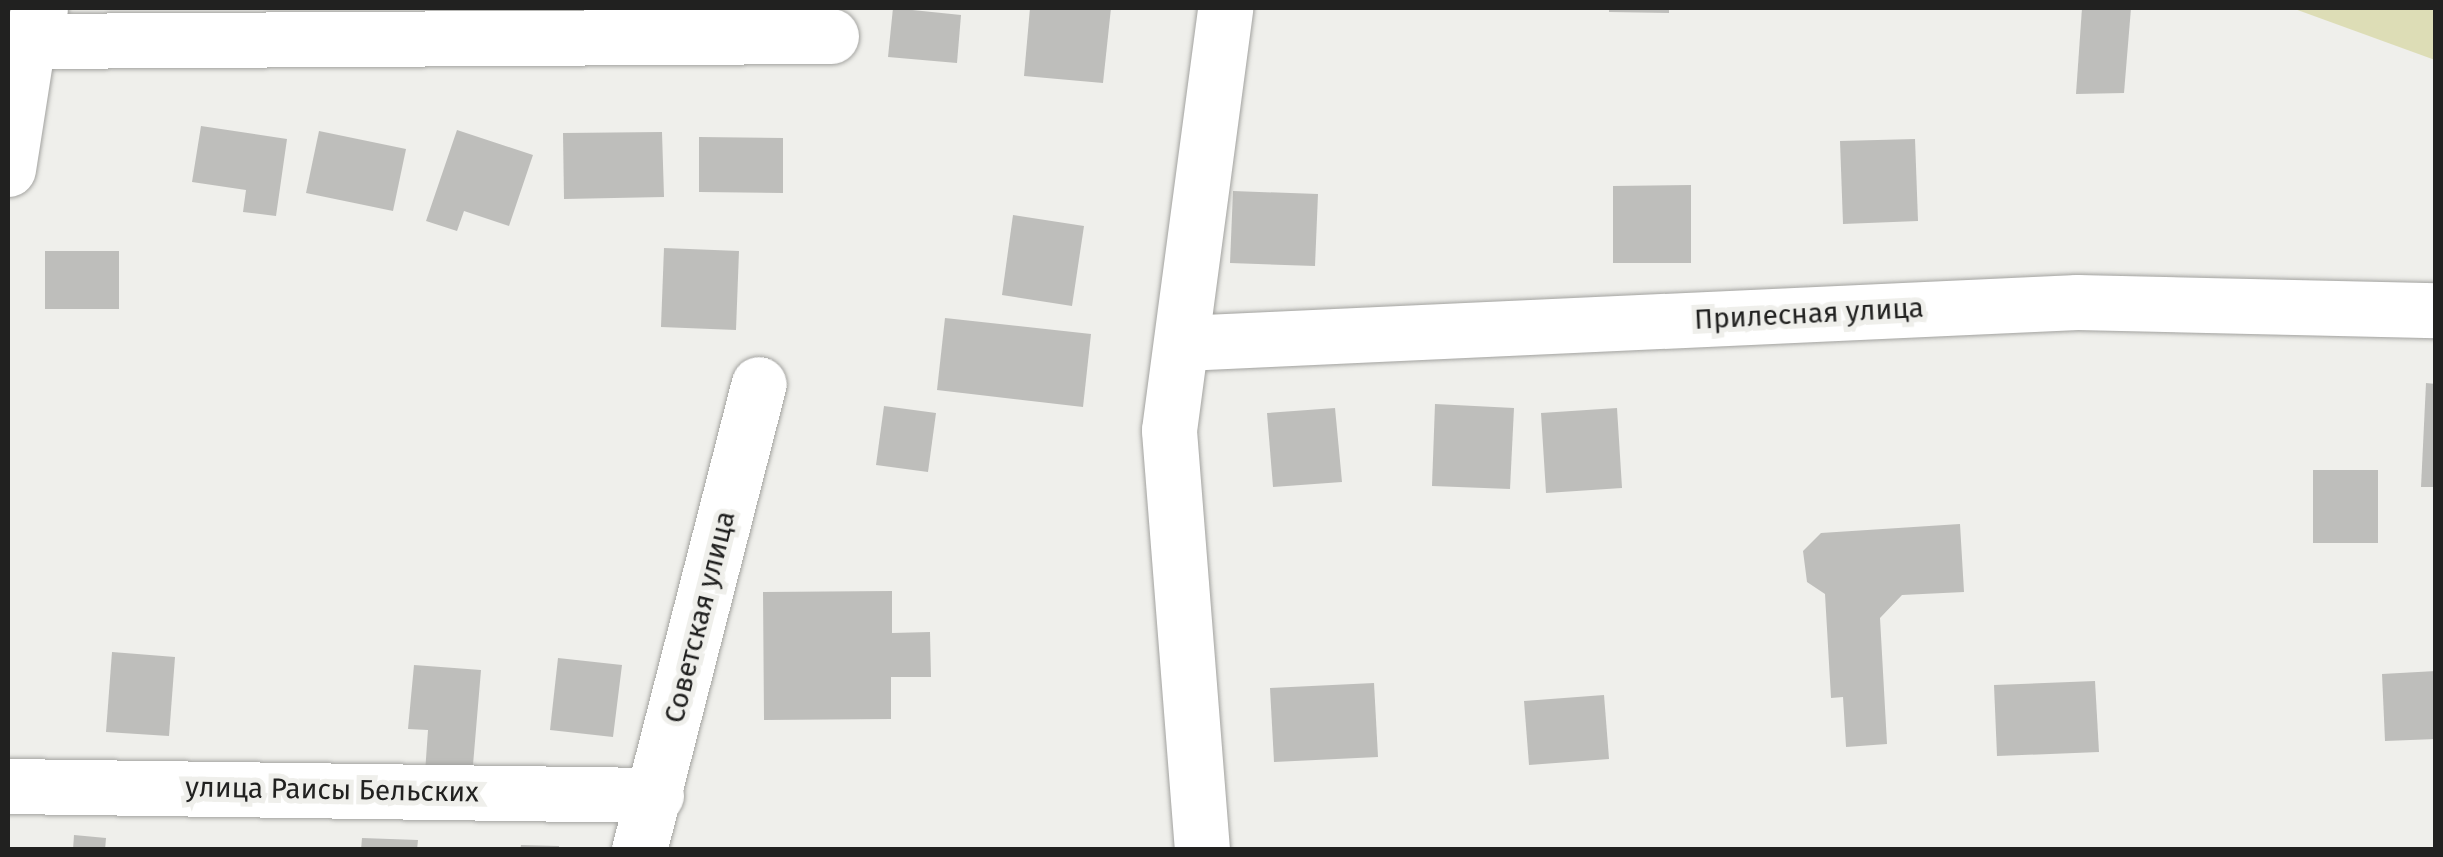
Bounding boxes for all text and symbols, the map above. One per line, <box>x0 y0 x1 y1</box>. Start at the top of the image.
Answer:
street label: Прилесная улица <box>1693 291 1925 337</box>
street label: Советская улица <box>657 508 743 726</box>
street label: улица Раисы Бельских <box>185 771 479 809</box>

